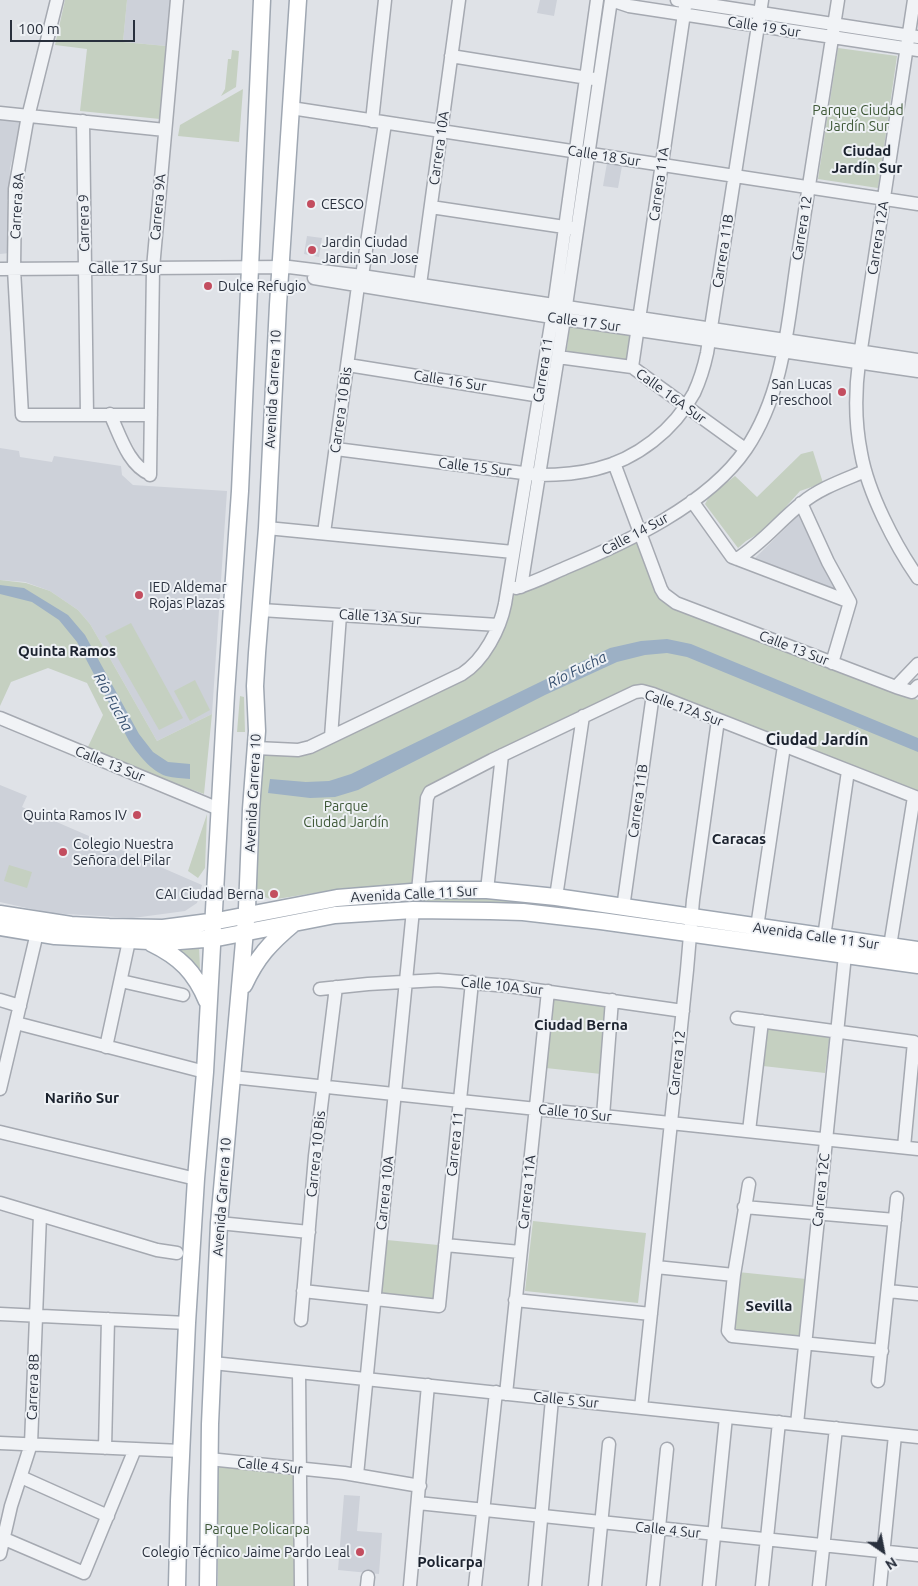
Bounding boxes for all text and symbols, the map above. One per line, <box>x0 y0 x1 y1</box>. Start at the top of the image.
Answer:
scale bar <box>12 10 138 42</box>
street label: Calle 19 Sur <box>726 13 802 41</box>
text: 100 m <box>18 20 60 37</box>
park label: Parque Ciudad Jardín Sur <box>812 102 904 134</box>
street label: Carrera 10A <box>425 110 453 186</box>
street label: Calle 18 Sur <box>566 142 642 170</box>
district label: Ciudad Jardín Sur <box>832 142 902 177</box>
street label: Carrera 11A <box>645 146 673 222</box>
street label: Carrera 8A <box>7 172 27 240</box>
street label: Carrera 9A <box>147 173 169 241</box>
street label: Carrera 9 <box>75 194 93 252</box>
street label: Carrera 12 <box>789 194 815 262</box>
place label: CESCO <box>321 196 364 212</box>
marker: CESCO <box>305 198 317 210</box>
street label: Carrera 12A <box>864 200 892 276</box>
street label: Carrera 11B <box>709 213 737 289</box>
place label: Jardin Ciudad Jardin San Jose <box>322 234 419 266</box>
marker: Jardin Ciudad Jardin San Jose <box>306 244 318 256</box>
street label: Calle 17 Sur <box>88 260 162 276</box>
place label: Dulce Refugio <box>218 278 306 294</box>
marker: Dulce Refugio <box>202 280 214 292</box>
street label: Calle 17 Sur <box>546 309 622 335</box>
street label: Avenida Carrera 10 <box>261 329 285 449</box>
street label: Carrera 11 <box>530 336 556 404</box>
street label: Calle 16A Sur <box>633 365 709 427</box>
street label: Carrera 10 Bis <box>327 366 355 454</box>
street label: Calle 16 Sur <box>412 367 488 395</box>
place label: San Lucas Preschool <box>770 376 832 408</box>
marker: San Lucas Preschool <box>836 386 848 398</box>
street label: Calle 15 Sur <box>437 454 513 480</box>
street label: Calle 14 Sur <box>599 509 671 559</box>
place label: IED Aldemar Rojas Plazas <box>149 579 227 612</box>
marker: IED Aldemar Rojas Plazas <box>133 589 145 601</box>
street label: Calle 13A Sur <box>338 606 422 628</box>
street label: Calle 13 Sur <box>757 627 831 669</box>
district label: Quinta Ramos <box>18 642 116 660</box>
water label: Río Fucha <box>544 648 610 692</box>
water label: Río Fucha <box>90 670 136 734</box>
street label: Calle 12A Sur <box>642 686 726 730</box>
district label: Ciudad Jardín <box>766 730 868 750</box>
street label: Avenida Carrera 10 <box>241 733 265 853</box>
street label: Calle 13 Sur <box>73 742 147 786</box>
street label: Carrera 11B <box>624 763 652 839</box>
park label: Parque Ciudad Jardín <box>303 798 389 830</box>
place label: Quinta Ramos IV <box>23 807 127 823</box>
marker: Quinta Ramos IV <box>131 809 143 821</box>
district label: Caracas <box>712 830 766 848</box>
place label: Colegio Nuestra Señora del Pilar <box>73 836 174 869</box>
marker: Colegio Nuestra Señora del Pilar <box>57 846 69 858</box>
street label: Avenida Calle 11 Sur <box>350 882 478 906</box>
place label: CAI Ciudad Berna <box>155 886 264 902</box>
marker: CAI Ciudad Berna <box>268 888 280 900</box>
street label: Avenida Calle 11 Sur <box>752 919 880 953</box>
street label: Calle 10A Sur <box>460 973 544 999</box>
district label: Ciudad Berna <box>534 1016 628 1034</box>
street label: Carrera 12 <box>665 1029 689 1097</box>
district label: Nariño Sur <box>45 1089 119 1107</box>
street label: Calle 10 Sur <box>537 1101 613 1125</box>
street label: Carrera 10 Bis <box>303 1110 329 1198</box>
street label: Carrera 11 <box>443 1110 467 1178</box>
street label: Avenida Carrera 10 <box>209 1137 235 1257</box>
street label: Carrera 12C <box>809 1152 833 1228</box>
street label: Carrera 11A <box>515 1154 539 1230</box>
street label: Carrera 10A <box>373 1155 397 1231</box>
district label: Sevilla <box>746 1297 792 1315</box>
street label: Carrera 8B <box>23 1353 43 1421</box>
street label: Calle 5 Sur <box>532 1388 600 1412</box>
street label: Calle 4 Sur <box>236 1454 304 1478</box>
street label: Calle 4 Sur <box>634 1518 702 1542</box>
park label: Parque Policarpa <box>204 1521 310 1537</box>
north arrow <box>858 1526 908 1576</box>
place label: Colegio Técnico Jaime Pardo Leal <box>142 1544 350 1560</box>
marker: Colegio Técnico Jaime Pardo Leal <box>354 1546 366 1558</box>
district label: Policarpa <box>417 1553 483 1571</box>
text: N <box>882 1554 900 1573</box>

